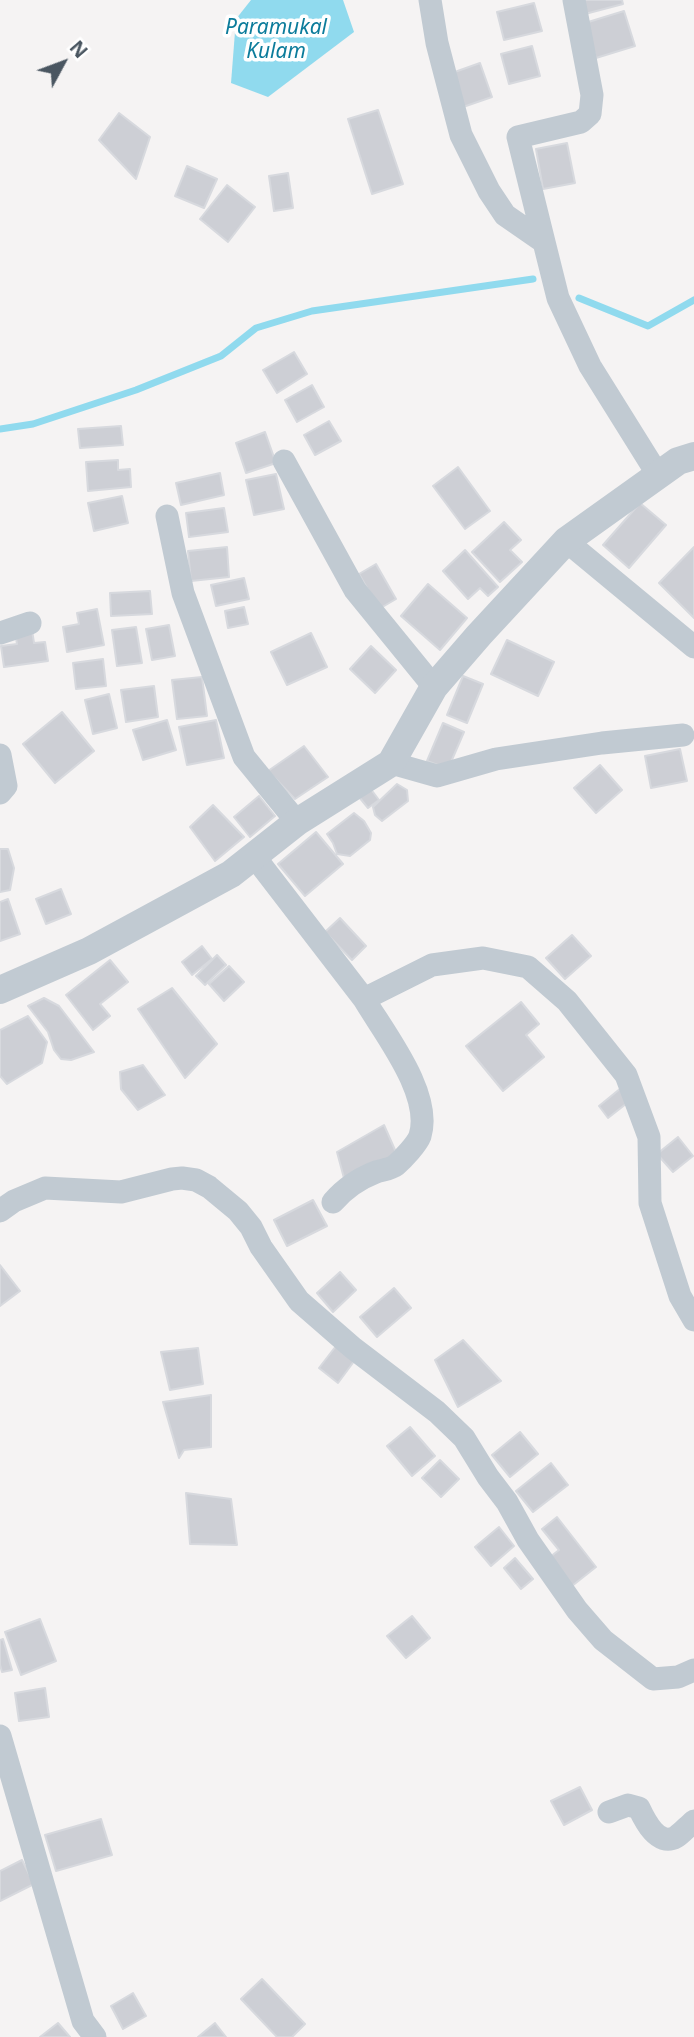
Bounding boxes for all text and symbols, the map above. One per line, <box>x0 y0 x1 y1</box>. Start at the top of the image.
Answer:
water label: Paramukal Kulam <box>225 15 327 65</box>
north arrow <box>28 28 98 98</box>
text: N <box>64 35 94 64</box>

